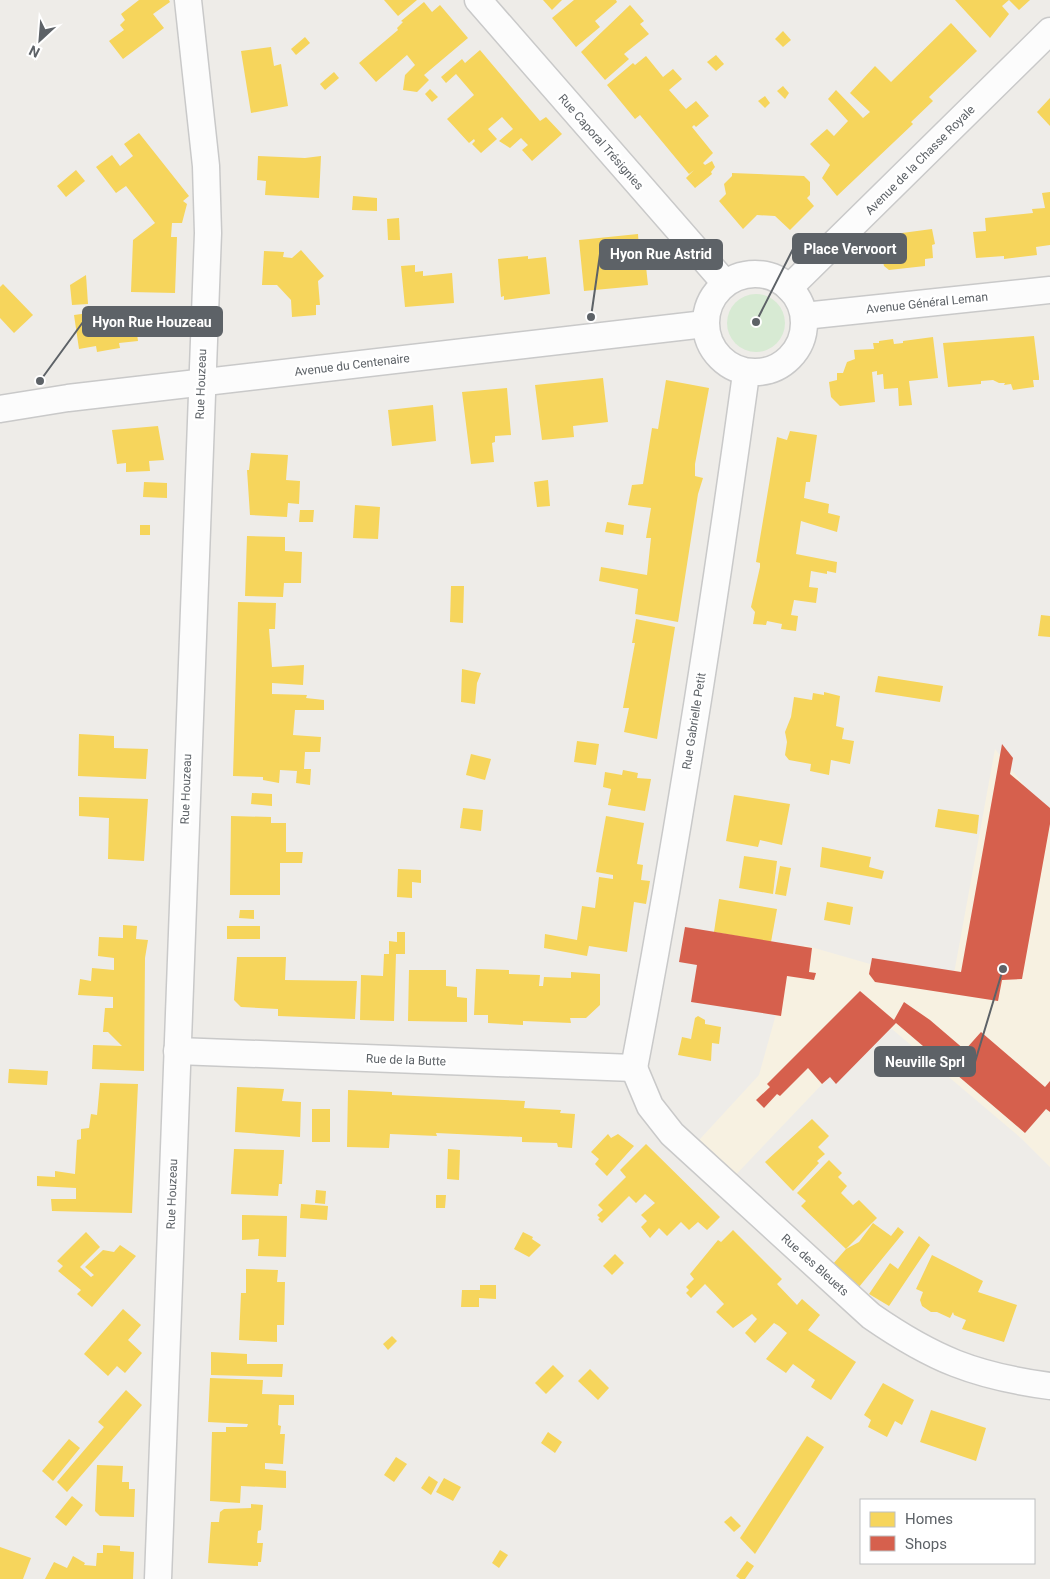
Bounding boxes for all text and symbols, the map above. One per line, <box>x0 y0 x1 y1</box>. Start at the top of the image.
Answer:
north arrow <box>15 15 65 65</box>
text: N <box>26 42 42 61</box>
street label: Rue Caporal Trésignies <box>556 91 646 193</box>
street label: Avenue de la Chasse Royale <box>862 102 978 218</box>
callout: Place Vervoort <box>793 234 906 263</box>
callout: Hyon Rue Astrid <box>600 240 722 269</box>
text: Place Vervoort <box>803 241 897 257</box>
text: Hyon Rue Astrid <box>610 246 712 262</box>
street label: Avenue Général Leman <box>865 290 989 316</box>
callout: Hyon Rue Houzeau <box>83 307 222 336</box>
text: Hyon Rue Houzeau <box>92 314 212 330</box>
street label: Rue Houzeau <box>193 348 209 420</box>
street label: Avenue du Centenaire <box>294 351 410 379</box>
street label: Rue Gabrielle Petit <box>679 671 709 770</box>
street label: Rue Houzeau <box>178 753 194 825</box>
callout: Neuville Sprl <box>875 1047 975 1076</box>
street label: Rue de la Butte <box>366 1052 446 1068</box>
text: Neuville Sprl <box>885 1054 965 1070</box>
street label: Rue Houzeau <box>164 1158 180 1230</box>
street label: Rue des Bleuets <box>779 1231 851 1299</box>
legend <box>860 1499 1035 1564</box>
text: Homes <box>905 1510 953 1528</box>
text: Shops <box>905 1535 947 1553</box>

